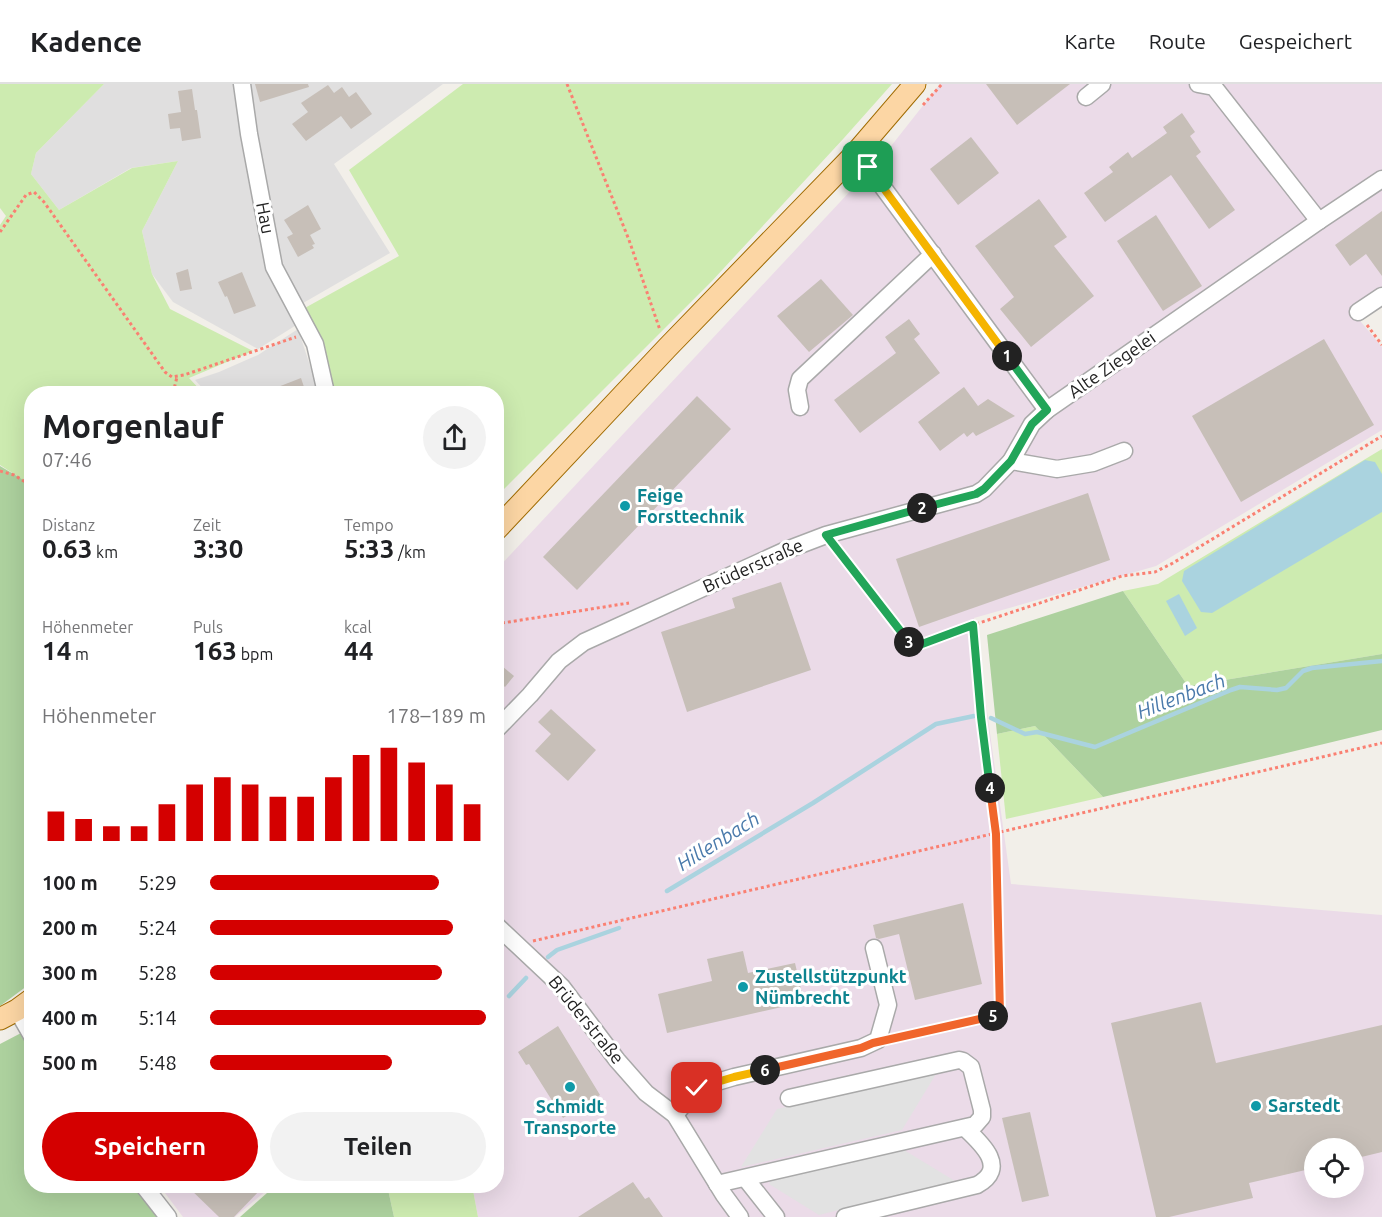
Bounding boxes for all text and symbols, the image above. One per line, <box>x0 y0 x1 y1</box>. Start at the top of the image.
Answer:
text: Kadence <box>30 26 142 57</box>
text: Karte <box>1064 29 1116 53</box>
text: Route <box>1149 29 1206 53</box>
text: Gespeichert <box>1239 29 1352 53</box>
pin <box>842 141 893 192</box>
icon: arrive <box>851 150 884 183</box>
street label: Hau <box>253 200 279 235</box>
street label: Alte Ziegelei <box>1064 327 1159 401</box>
pin: 1 <box>992 341 1022 371</box>
text: 1 <box>1002 347 1012 365</box>
button: share <box>423 406 486 469</box>
text: Morgenlauf <box>42 407 224 444</box>
text: 07:46 <box>42 448 92 471</box>
place label: Feige Forsttechnik <box>637 485 744 526</box>
pin: 2 <box>907 493 937 523</box>
marker: Feige Forsttechnik <box>618 499 632 513</box>
text: 2 <box>917 499 927 517</box>
text: Distanz <box>42 516 95 534</box>
text: Zeit <box>193 516 221 534</box>
text: Tempo <box>344 516 394 534</box>
text: 0.63 <box>42 534 92 563</box>
text: 3:30 <box>193 534 243 563</box>
text: 5:33 <box>344 534 394 563</box>
street label: Brüderstraße <box>699 534 806 596</box>
text: km <box>92 543 118 561</box>
text: /km <box>394 543 426 561</box>
text: Höhenmeter <box>42 618 133 636</box>
text: Puls <box>193 618 223 636</box>
text: kcal <box>344 618 372 636</box>
pin: 3 <box>894 627 924 657</box>
text: 3 <box>904 633 914 651</box>
text: 14 <box>42 636 71 665</box>
text: 163 <box>193 636 237 665</box>
text: 44 <box>344 636 373 665</box>
text: m <box>71 645 89 663</box>
text: bpm <box>237 645 273 663</box>
water label: Hillenbach <box>1133 668 1228 723</box>
text: Höhenmeter <box>42 704 156 727</box>
text: 178–189 m <box>387 704 486 727</box>
pin: 4 <box>975 773 1005 803</box>
text: 4 <box>985 779 995 797</box>
water label: Hillenbach <box>672 806 763 875</box>
text: 100 m <box>42 871 98 894</box>
text: 5:29 <box>138 871 177 894</box>
text: 200 m <box>42 916 98 939</box>
text: 5:24 <box>138 916 177 939</box>
text: 300 m <box>42 961 98 984</box>
text: 5:28 <box>138 961 177 984</box>
place label: Zustellstützpunkt Nümbrecht <box>755 966 907 1007</box>
street label: Brüderstraße <box>545 971 628 1067</box>
marker: Zustellstützpunkt Nümbrecht <box>736 980 750 994</box>
pin: 5 <box>978 1001 1008 1031</box>
text: 400 m <box>42 1006 98 1029</box>
text: 5:14 <box>138 1006 177 1029</box>
text: 5 <box>988 1007 998 1025</box>
text: 500 m <box>42 1051 98 1074</box>
text: 5:48 <box>138 1051 177 1074</box>
pin: 6 <box>750 1055 780 1085</box>
text: 6 <box>760 1061 770 1079</box>
pin <box>671 1062 722 1113</box>
icon: check <box>680 1071 713 1104</box>
marker: Schmidt Transporte <box>563 1080 577 1094</box>
place label: Sarstedt <box>1268 1095 1341 1115</box>
place label: Schmidt Transporte <box>524 1096 616 1137</box>
marker: Sarstedt <box>1249 1099 1263 1113</box>
button: Speichern <box>42 1112 258 1181</box>
button: Teilen <box>270 1112 486 1181</box>
map controls <box>1304 1138 1364 1198</box>
button: locate <box>1304 1138 1364 1198</box>

